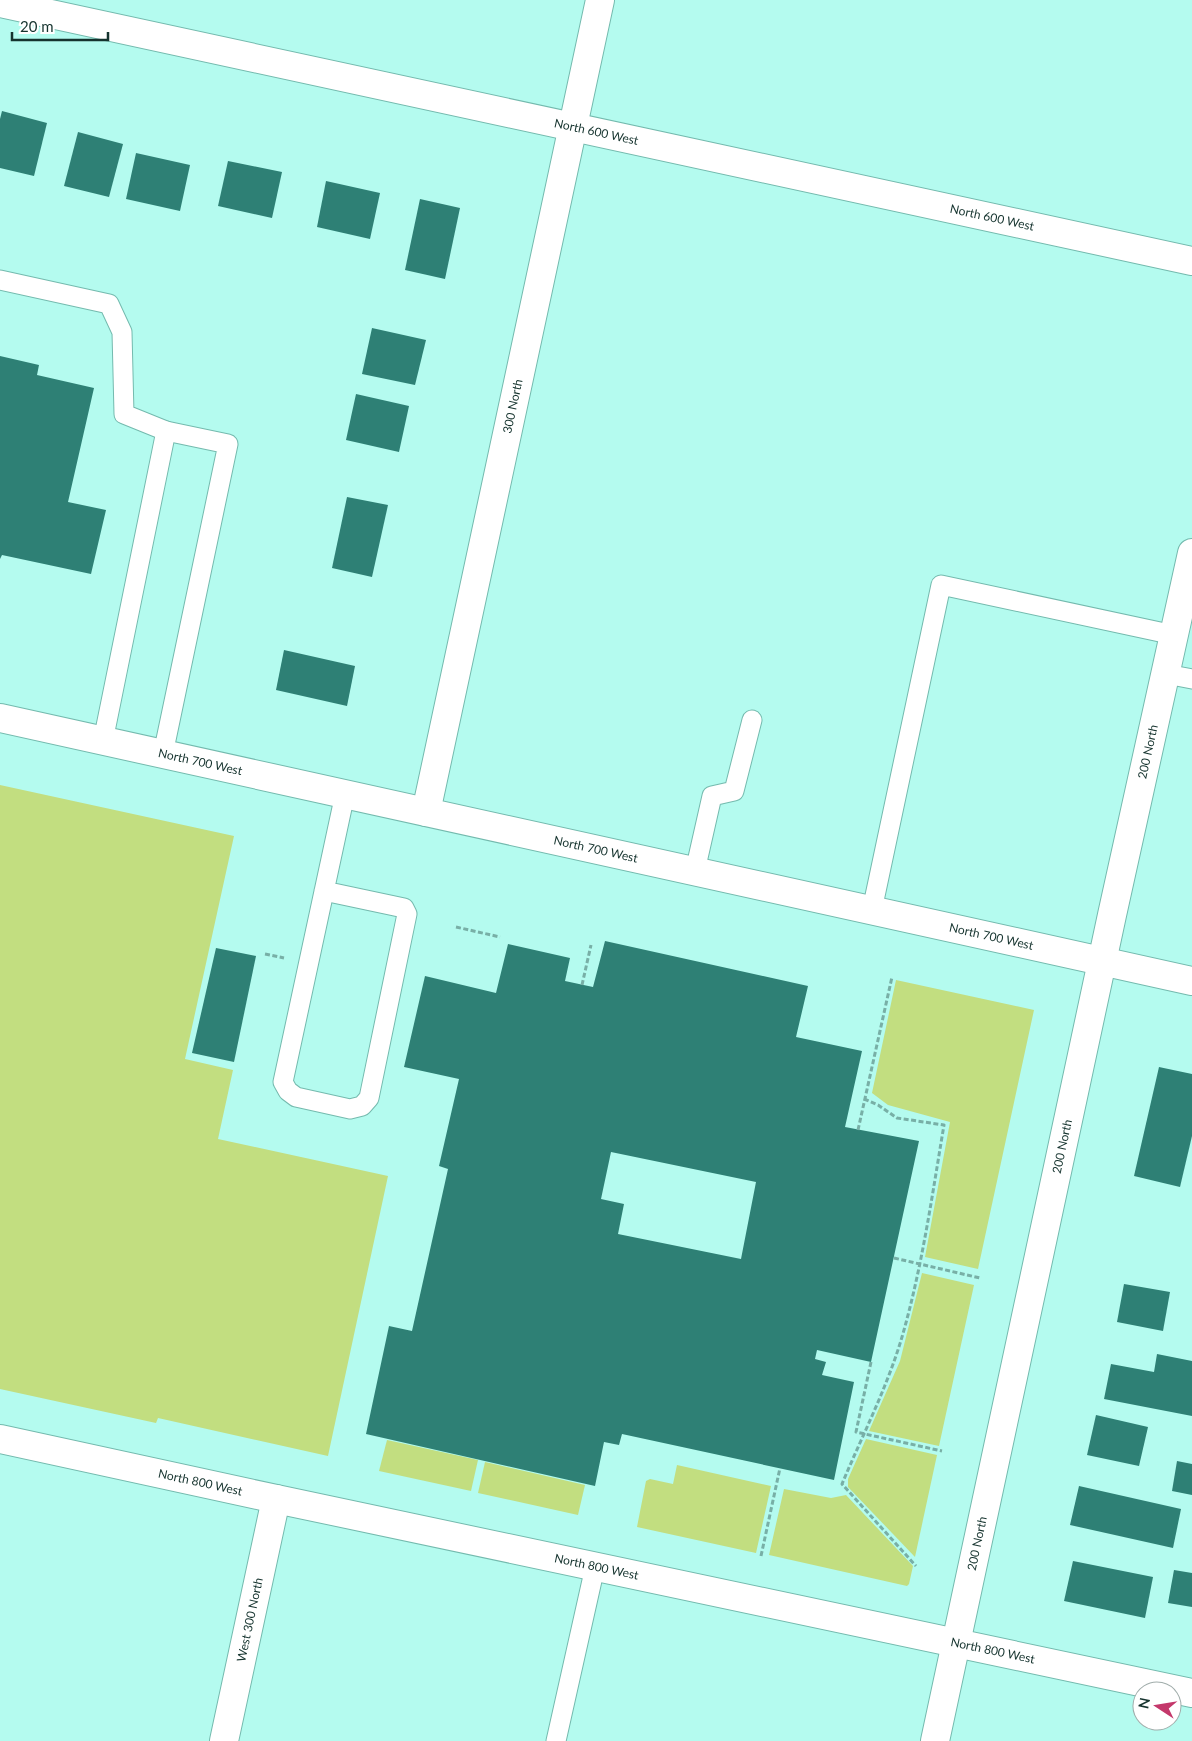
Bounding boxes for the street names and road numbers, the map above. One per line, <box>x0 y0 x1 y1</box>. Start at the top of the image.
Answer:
street label: North 600 West <box>553 115 640 148</box>
street label: North 600 West <box>949 201 1036 234</box>
street label: 300 North <box>499 378 526 435</box>
street label: 200 North <box>1134 723 1161 780</box>
street label: North 700 West <box>157 745 244 778</box>
street label: North 700 West <box>552 832 640 866</box>
street label: North 700 West <box>948 920 1035 953</box>
street label: 200 North <box>1049 1118 1075 1175</box>
street label: North 800 West <box>157 1466 245 1499</box>
street label: 200 North <box>964 1515 990 1572</box>
street label: North 800 West <box>553 1550 641 1583</box>
street label: West 300 North <box>233 1576 266 1663</box>
street label: North 800 West <box>949 1634 1037 1667</box>

